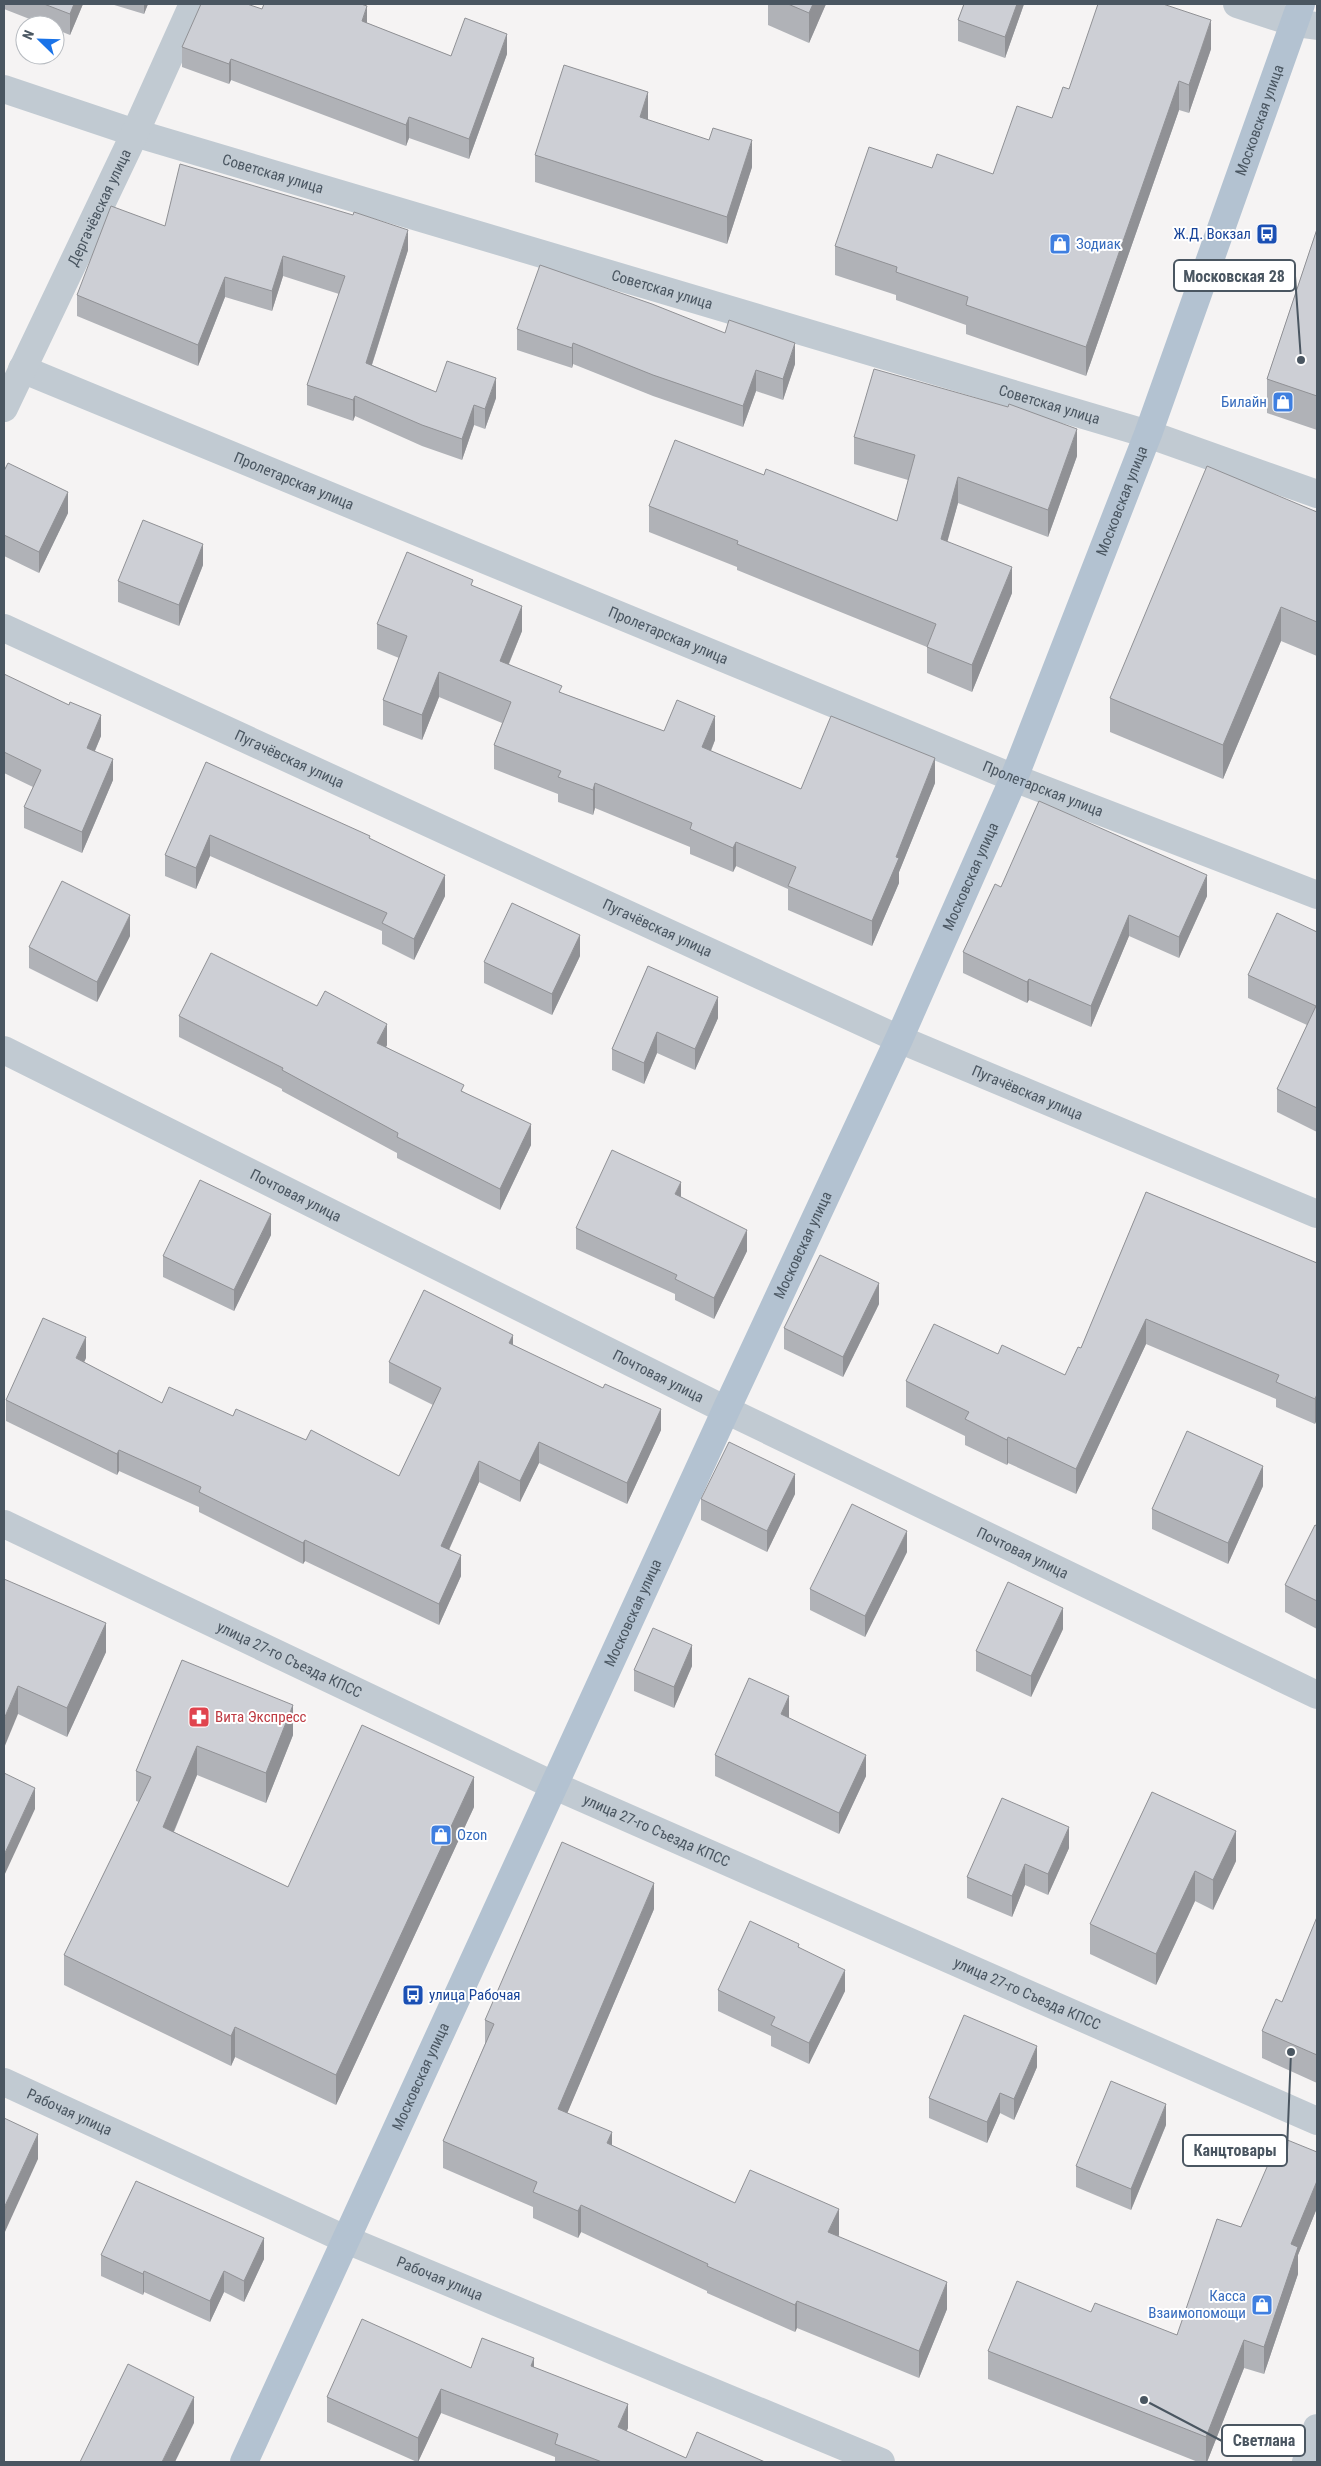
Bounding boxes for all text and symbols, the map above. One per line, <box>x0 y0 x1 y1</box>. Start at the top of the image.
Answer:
north arrow <box>15 15 65 65</box>
text: N <box>19 28 37 42</box>
street label: Московская улица <box>1232 62 1288 178</box>
street label: Дергачёвская улица <box>64 146 135 269</box>
street label: Советская улица <box>220 150 326 198</box>
bus stop icon: Ж.Д. Вокзал <box>1255 222 1279 246</box>
place label: Ж.Д. Вокзал <box>1173 225 1251 243</box>
shop icon: Зодиак <box>1048 232 1072 256</box>
place label: Зодиак <box>1076 235 1121 253</box>
callout: Московская 28 <box>1174 260 1295 291</box>
street label: Советская улица <box>609 266 715 313</box>
text: Московская 28 <box>1183 267 1285 286</box>
street label: Советская улица <box>997 381 1102 428</box>
shop icon: Билайн <box>1271 390 1295 414</box>
place label: Билайн <box>1221 393 1267 411</box>
street label: Московская улица <box>1092 444 1151 558</box>
street label: Пролетарская улица <box>231 448 356 514</box>
street label: Пролетарская улица <box>606 603 731 668</box>
street label: Пугачёвская улица <box>232 726 347 792</box>
street label: Пролетарская улица <box>980 757 1106 821</box>
street label: Московская улица <box>939 820 1002 933</box>
street label: Пугачёвская улица <box>600 895 715 961</box>
street label: Пугачёвская улица <box>969 1062 1085 1124</box>
street label: Почтовая улица <box>247 1165 344 1226</box>
street label: Московская улица <box>770 1189 836 1302</box>
street label: Почтовая улица <box>610 1346 707 1406</box>
street label: Почтовая улица <box>974 1523 1071 1583</box>
street label: Московская улица <box>601 1556 665 1670</box>
street label: улица 27-го Съезда КПСС <box>214 1618 365 1702</box>
pharmacy icon: Вита Экспресс <box>187 1705 211 1729</box>
place label: Вита Экспресс <box>215 1708 307 1726</box>
street label: улица 27-го Съезда КПСС <box>580 1790 733 1871</box>
shop icon: Ozon <box>429 1823 453 1847</box>
place label: Ozon <box>457 1826 487 1844</box>
street label: улица 27-го Съезда КПСС <box>951 1953 1103 2034</box>
bus stop icon: улица Рабочая <box>401 1983 425 2007</box>
place label: улица Рабочая <box>429 1986 521 2004</box>
street label: Московская улица <box>388 2020 453 2133</box>
street label: Рабочая улица <box>24 2085 115 2139</box>
callout: Канцтовары <box>1183 2135 1287 2166</box>
text: Канцтовары <box>1193 2141 1277 2160</box>
street label: Рабочая улица <box>394 2253 485 2304</box>
place label: Касса Взаимопомощи <box>1148 2287 1246 2322</box>
shop icon: Касса Взаимопомощи <box>1250 2293 1274 2317</box>
callout: Светлана <box>1222 2425 1305 2456</box>
text: Светлана <box>1233 2431 1296 2450</box>

